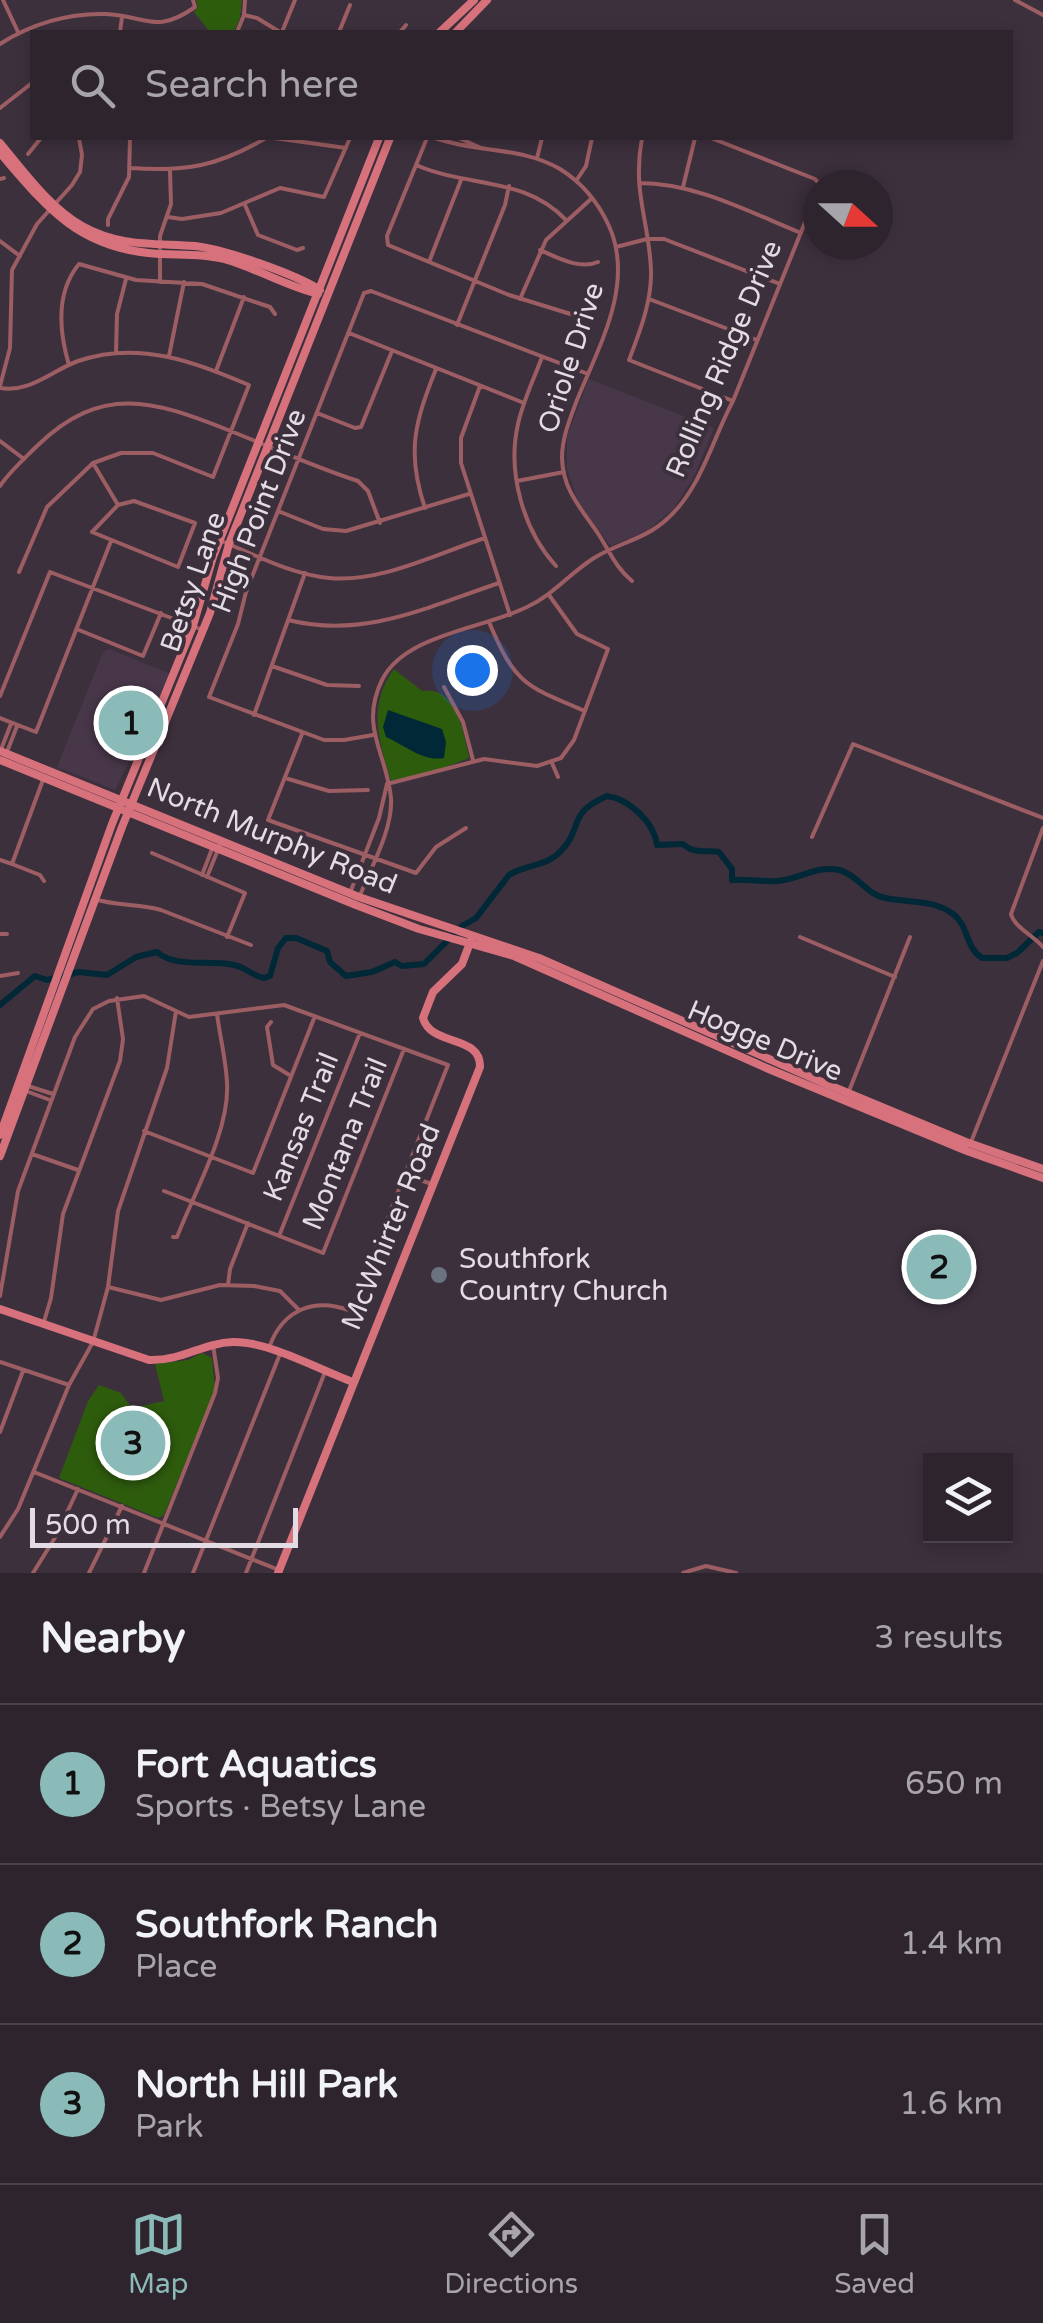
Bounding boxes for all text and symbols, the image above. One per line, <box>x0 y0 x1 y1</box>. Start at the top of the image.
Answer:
search box <box>30 30 1013 140</box>
icon: search <box>65 58 120 113</box>
text: Search here <box>145 62 359 108</box>
north arrow <box>803 170 893 260</box>
street label: Rolling Ridge Drive <box>659 235 789 483</box>
street label: Oriole Drive <box>531 278 611 438</box>
street label: High Point Drive <box>204 404 314 618</box>
street label: Betsy Lane <box>153 507 233 657</box>
your location <box>447 645 498 696</box>
pin: 1 <box>98 686 164 760</box>
street label: North Murphy Road <box>142 770 402 902</box>
street label: Hogge Drive <box>682 993 848 1089</box>
street label: Kansas Trail <box>256 1048 346 1206</box>
street label: Montana Trail <box>295 1053 395 1235</box>
street label: McWhirter Road <box>334 1119 448 1335</box>
pin: 2 <box>906 1230 972 1304</box>
place label: Southfork Country Church <box>459 1242 668 1308</box>
marker: Southfork Country Church <box>428 1264 450 1286</box>
pin: 3 <box>100 1406 166 1480</box>
map controls <box>923 1453 1013 1543</box>
button: layers <box>923 1453 1013 1543</box>
scale bar <box>30 1503 298 1548</box>
text: 500 m <box>45 1508 131 1542</box>
text: Nearby <box>40 1613 185 1664</box>
text: 3 results <box>874 1619 1003 1657</box>
text: Fort Aquatics <box>135 1742 377 1788</box>
text: 1 <box>62 1765 83 1803</box>
text: 650 m <box>905 1765 1003 1803</box>
text: Sports · Betsy Lane <box>135 1788 426 1826</box>
text: Southfork Ranch <box>135 1902 438 1948</box>
text: 2 <box>62 1925 83 1963</box>
text: 1.4 km <box>900 1925 1003 1963</box>
text: Place <box>135 1948 217 1986</box>
text: North Hill Park <box>135 2062 398 2108</box>
text: 3 <box>62 2085 83 2123</box>
text: 1.6 km <box>899 2085 1003 2123</box>
text: Park <box>135 2108 203 2146</box>
tab: Map <box>128 2207 188 2301</box>
tab: Directions <box>444 2207 578 2301</box>
tab: Saved <box>834 2207 915 2301</box>

